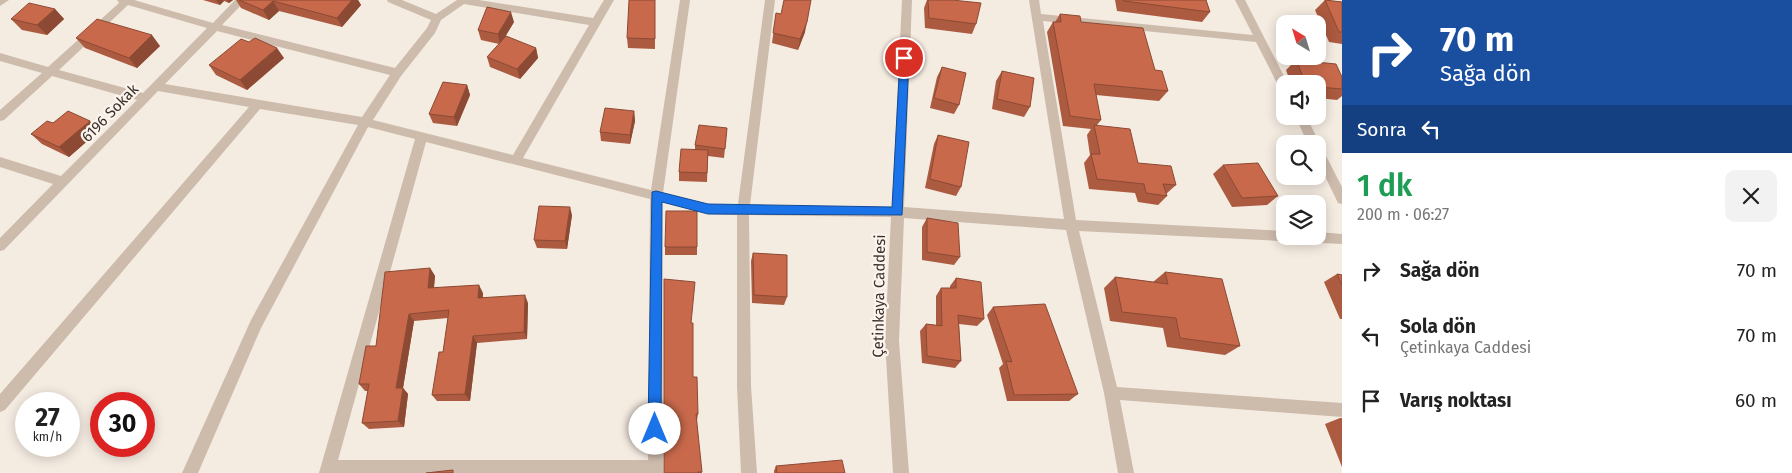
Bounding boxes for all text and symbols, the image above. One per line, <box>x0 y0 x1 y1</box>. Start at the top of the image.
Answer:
north arrow <box>1276 15 1326 65</box>
map controls <box>1276 15 1326 245</box>
text: 70 m <box>1440 18 1514 60</box>
icon: right <box>1357 20 1422 85</box>
pin <box>883 37 925 79</box>
icon: arrive <box>890 44 918 72</box>
text: Sağa dön <box>1440 60 1531 87</box>
button: sound <box>1276 75 1326 125</box>
street label: 6196 Sokak <box>78 80 142 146</box>
icon: left <box>1417 115 1445 143</box>
text: Sonra <box>1357 118 1407 141</box>
button: search <box>1276 135 1326 185</box>
text: 1 dk <box>1357 168 1412 204</box>
button: close <box>1725 170 1777 222</box>
button: layers <box>1276 195 1326 245</box>
text: 200 m · 06:27 <box>1357 205 1449 224</box>
street label: Çetinkaya Caddesi <box>869 234 889 358</box>
icon: right <box>1357 257 1385 285</box>
text: Sağa dön <box>1400 259 1480 282</box>
text: 70 m <box>1737 259 1777 282</box>
text: Sola dön <box>1400 315 1476 338</box>
icon: left <box>1357 322 1385 350</box>
text: 70 m <box>1737 324 1777 347</box>
text: Çetinkaya Caddesi <box>1400 338 1531 357</box>
icon: arrive <box>1357 387 1385 415</box>
text: Varış noktası <box>1400 389 1512 412</box>
text: 60 m <box>1735 389 1777 412</box>
speed limit sign: 30 <box>90 392 155 457</box>
position arrow <box>628 402 680 454</box>
text: 27 <box>35 403 60 433</box>
text: km/h <box>33 430 62 444</box>

